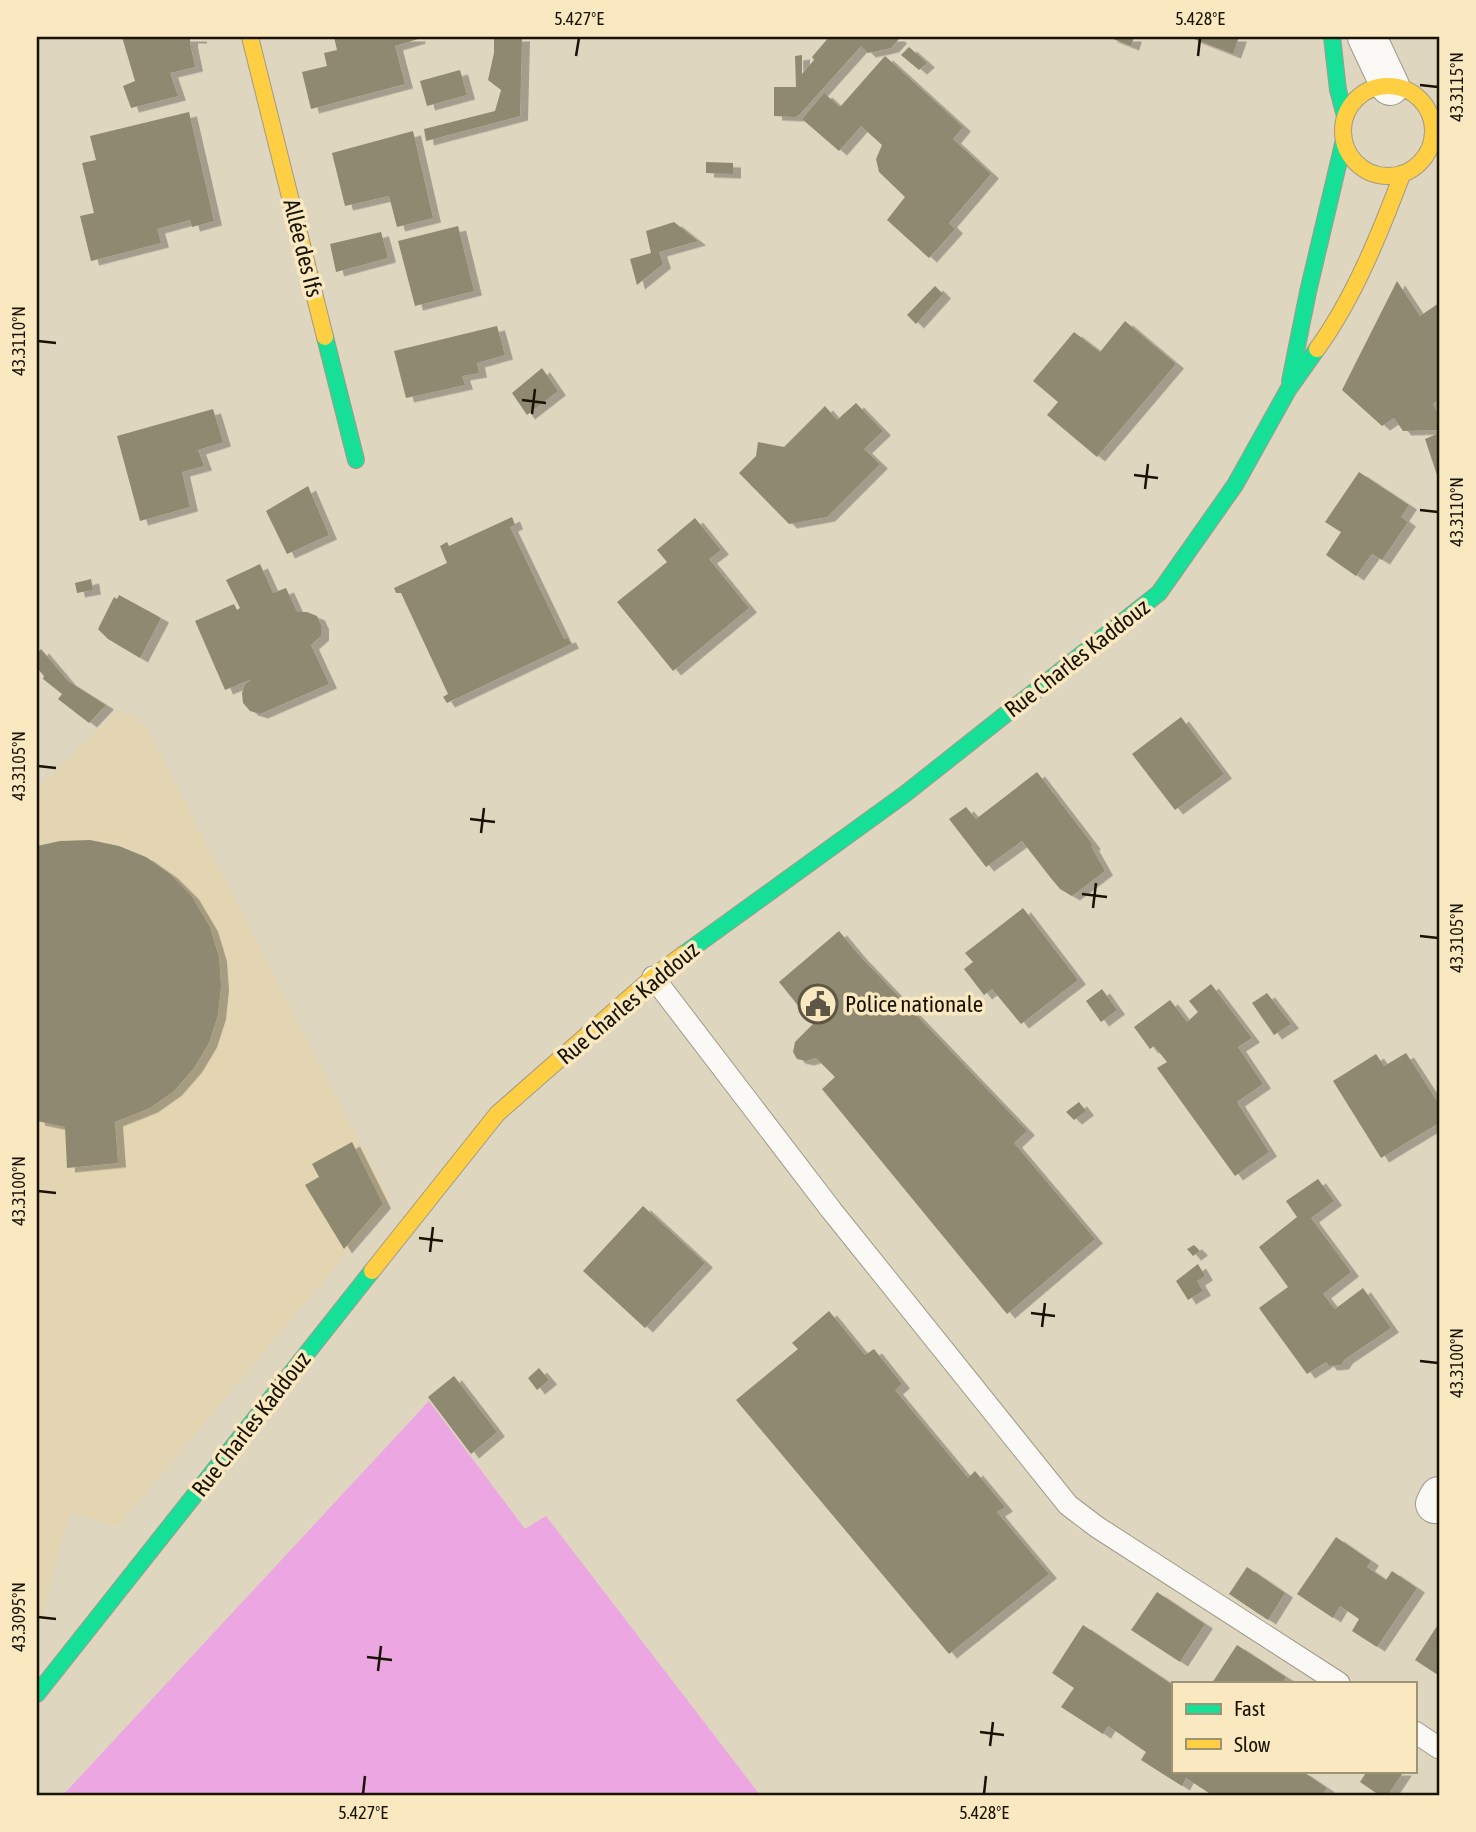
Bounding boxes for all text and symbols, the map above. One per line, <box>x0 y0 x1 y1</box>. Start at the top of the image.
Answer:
text: 5.427°E <box>554 8 604 29</box>
text: 5.428°E <box>1175 8 1225 29</box>
text: 43.3115°N <box>1446 52 1467 122</box>
street label: Allée des Ifs <box>278 196 328 300</box>
text: 43.3110°N <box>8 306 29 376</box>
text: 43.3110°N <box>1446 477 1467 547</box>
street label: Rue Charles Kaddouz <box>1000 593 1154 723</box>
text: 43.3105°N <box>8 731 29 801</box>
text: 43.3105°N <box>1446 903 1467 973</box>
street label: Rue Charles Kaddouz <box>552 936 704 1070</box>
public building icon: Police nationale <box>797 983 839 1025</box>
place label: Police nationale <box>845 991 983 1017</box>
text: 43.3100°N <box>8 1156 29 1226</box>
text: 43.3100°N <box>1446 1328 1467 1398</box>
street label: Rue Charles Kaddouz <box>186 1347 316 1501</box>
text: 43.3095°N <box>8 1582 29 1652</box>
legend <box>1172 1682 1416 1772</box>
text: Fast <box>1234 1696 1265 1720</box>
text: Slow <box>1234 1732 1271 1756</box>
text: 5.427°E <box>338 1802 388 1823</box>
text: 5.428°E <box>959 1802 1009 1823</box>

